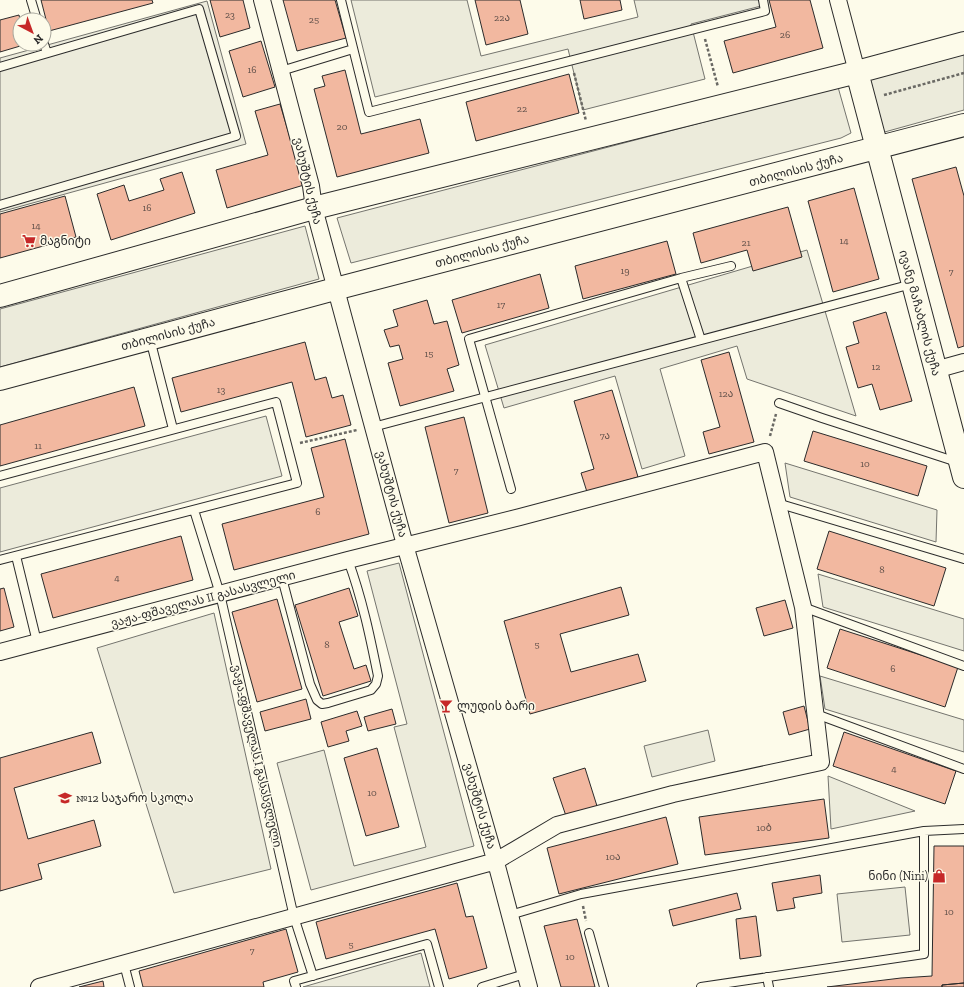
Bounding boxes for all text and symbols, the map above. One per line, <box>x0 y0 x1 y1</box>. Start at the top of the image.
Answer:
house number: 23 <box>225 9 235 21</box>
north arrow <box>12 12 52 52</box>
house number: 22ა <box>494 12 510 24</box>
house number: 25 <box>309 14 319 26</box>
house number: 26 <box>780 29 790 41</box>
text: N <box>30 32 46 47</box>
house number: 16 <box>247 64 257 76</box>
house number: 22 <box>517 103 527 115</box>
house number: 20 <box>337 121 348 133</box>
street label: ვახუშტის ქუჩა <box>291 136 325 226</box>
street label: თბილისის ქუჩა <box>747 151 845 190</box>
house number: 16 <box>142 202 152 214</box>
house number: 14 <box>31 220 41 232</box>
street label: თბილისის ქუჩა <box>433 232 531 271</box>
supermarket icon: მაგნიტი <box>21 233 37 249</box>
place label: მაგნიტი <box>40 234 91 248</box>
house number: 14 <box>839 235 849 247</box>
house number: 21 <box>742 237 751 249</box>
street label: ივანე მაჩაბლის ქუჩა <box>895 248 944 378</box>
house number: 19 <box>620 265 630 277</box>
house number: 7 <box>949 266 954 278</box>
house number: 17 <box>497 299 505 311</box>
street label: თბილისის ქუჩა <box>119 315 217 354</box>
house number: 15 <box>425 348 433 360</box>
house number: 12 <box>872 361 881 373</box>
house number: 13 <box>217 384 225 396</box>
house number: 12ა <box>719 388 733 400</box>
house number: 7ა <box>600 430 610 442</box>
house number: 11 <box>34 440 42 452</box>
street label: ვახუშტის ქუჩა <box>374 449 410 539</box>
house number: 10 <box>860 458 870 470</box>
house number: 7 <box>454 465 459 477</box>
house number: 6 <box>315 506 321 518</box>
house number: 8 <box>879 564 885 576</box>
street label: ვაჟა-ფშაველას II გასასვლელი <box>109 568 297 631</box>
house number: 4 <box>114 572 120 584</box>
house number: 8 <box>324 639 330 651</box>
house number: 5 <box>534 639 540 651</box>
street label: ვაჟა-ფშაველას I გასასვლელი <box>228 663 285 849</box>
house number: 6 <box>890 663 896 675</box>
bar icon: ლუდის ბარი <box>438 698 454 714</box>
place label: ლუდის ბარი <box>457 699 535 714</box>
street label: ვახუშტის ქუჩა <box>461 761 499 851</box>
house number: 4 <box>891 763 897 775</box>
house number: 10 <box>367 787 377 799</box>
school or university icon: №12 საჯარო სკოლა <box>57 790 73 806</box>
place label: №12 საჯარო სკოლა <box>76 791 194 806</box>
house number: 10ბ <box>756 822 772 834</box>
house number: 10ა <box>605 851 621 863</box>
shop icon: ნინი (Nini) <box>931 868 947 884</box>
place label: ნინი (Nini) <box>868 869 928 883</box>
house number: 10 <box>944 906 954 918</box>
house number: 5 <box>348 939 354 951</box>
house number: 7 <box>250 945 255 957</box>
house number: 10 <box>565 951 575 963</box>

